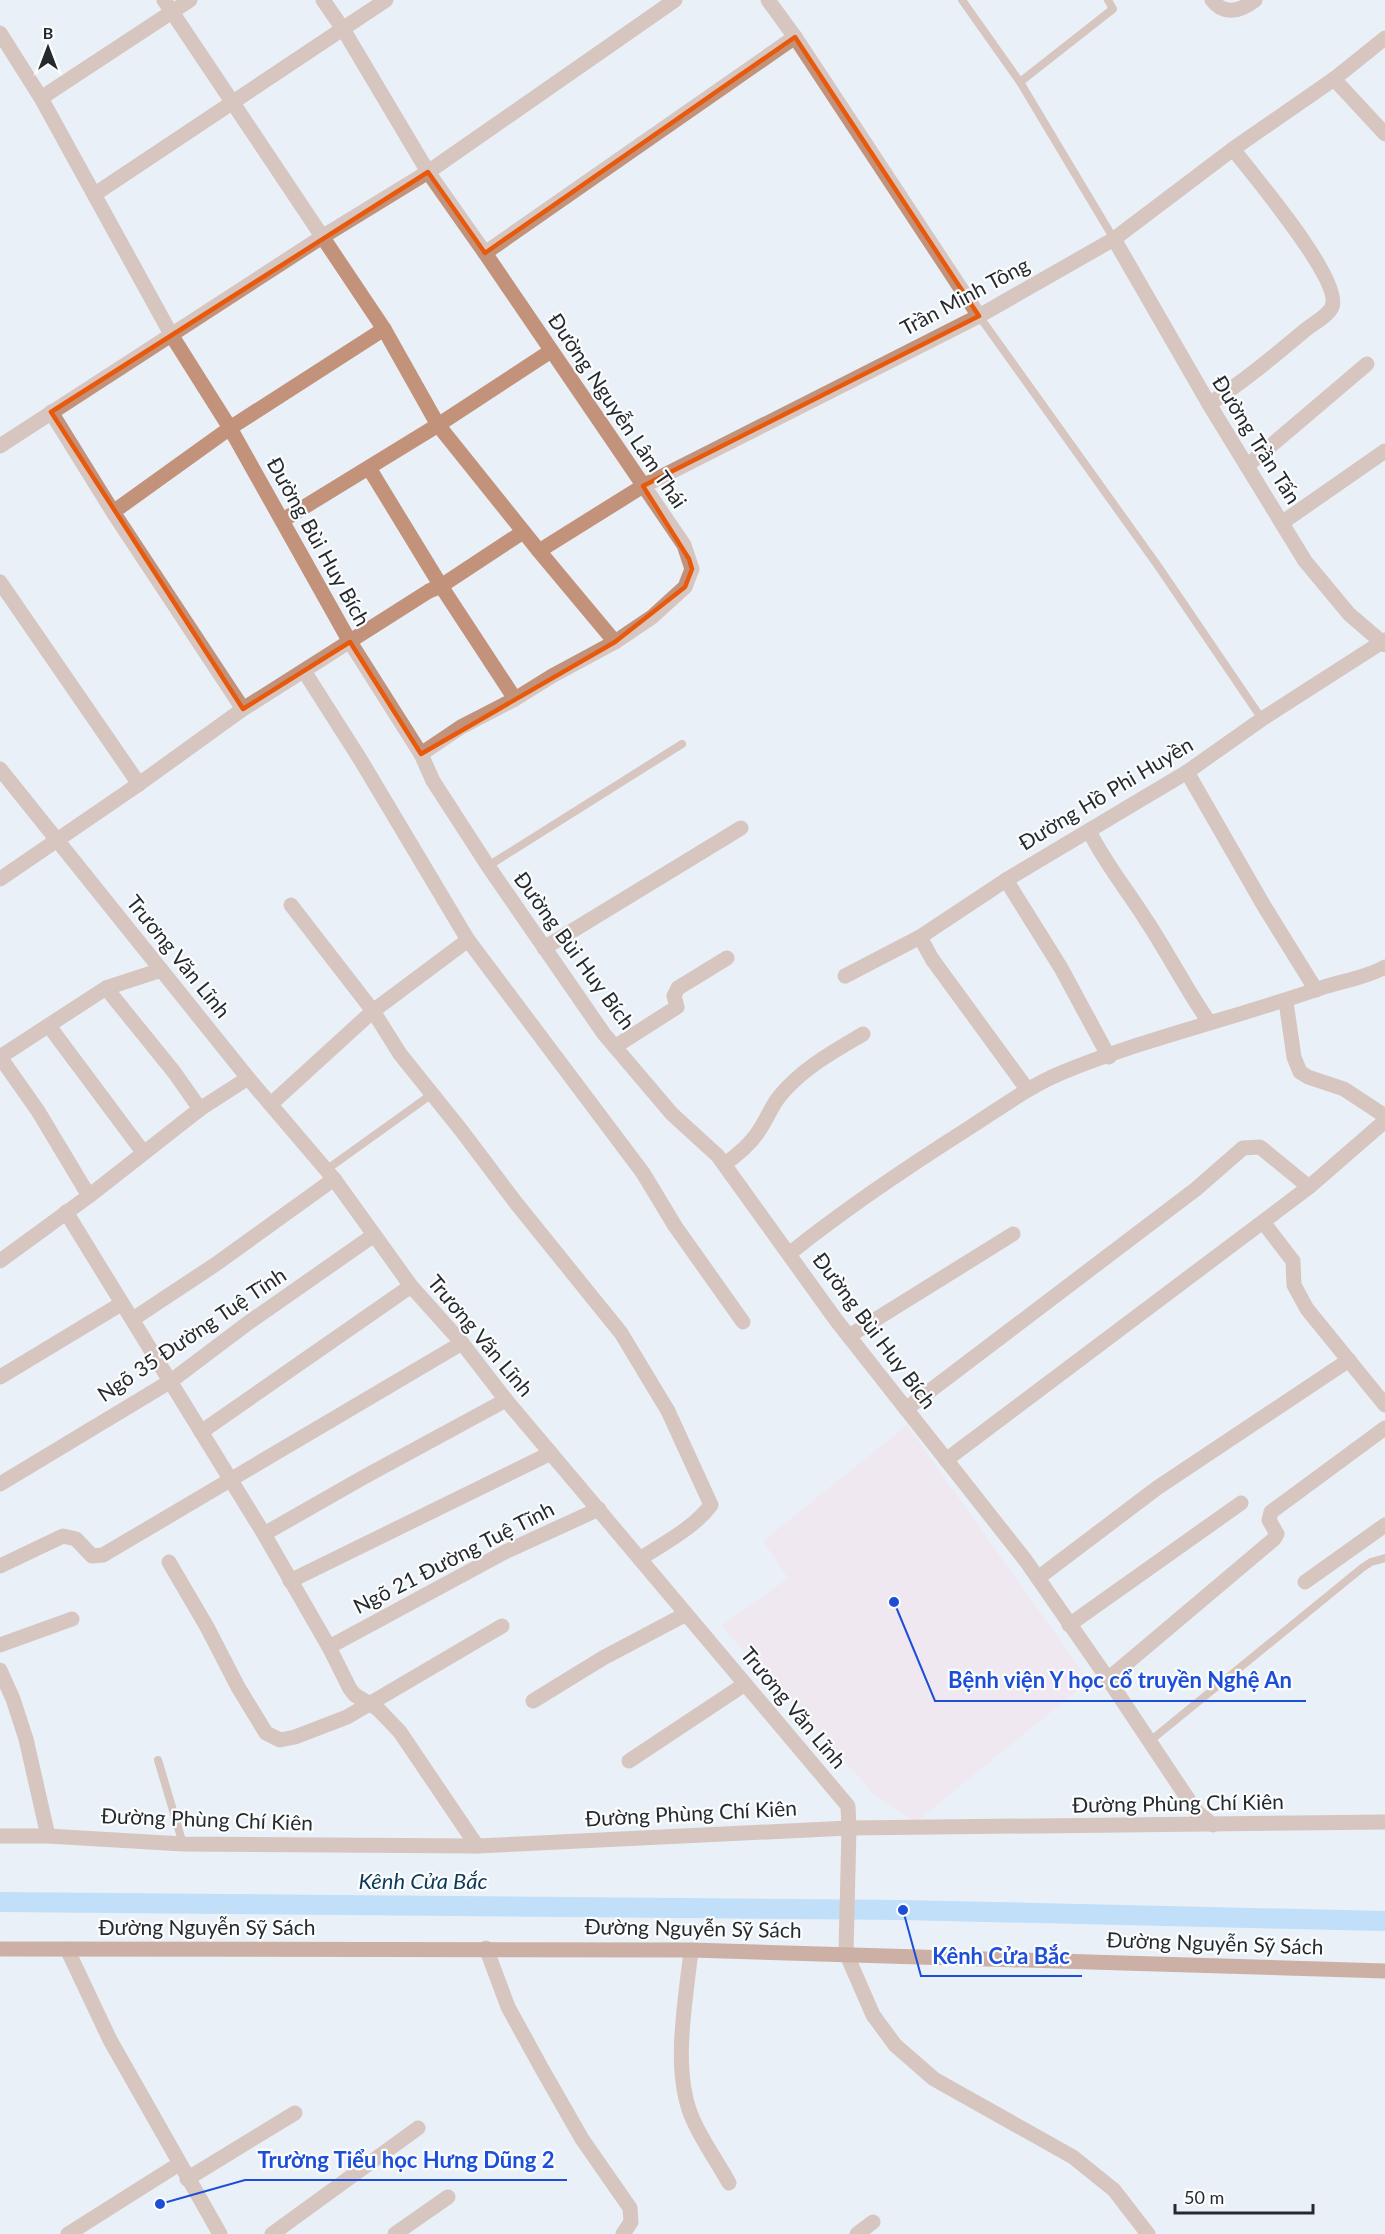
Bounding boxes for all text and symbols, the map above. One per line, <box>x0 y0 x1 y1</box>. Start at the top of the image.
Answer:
north arrow <box>18 18 78 78</box>
text: B <box>43 23 53 42</box>
street label: Trần Minh Tông <box>896 251 1033 340</box>
street label: Đường Nguyễn Lâm Thái <box>544 308 693 512</box>
street label: Đường Trần Tấn <box>1208 370 1307 508</box>
street label: Đường Bùi Huy Bích <box>263 453 376 630</box>
street label: Đường Hồ Phi Huyền <box>1014 731 1197 855</box>
street label: Đường Bùi Huy Bích <box>510 866 641 1034</box>
street label: Trương Văn Lĩnh <box>122 890 236 1022</box>
street label: Đường Bùi Huy Bích <box>808 1247 942 1413</box>
street label: Ngõ 35 Đường Tuệ Tĩnh <box>92 1261 290 1406</box>
street label: Trương Văn Lĩnh <box>423 1269 539 1401</box>
street label: Ngõ 21 Đường Tuệ Tĩnh <box>349 1495 558 1618</box>
street label: Trương Văn Lĩnh <box>736 1641 852 1773</box>
callout: Bệnh viện Y học cổ truyền Nghệ An <box>935 1661 1306 1701</box>
text: Bệnh viện Y học cổ truyền Nghệ An <box>948 1666 1292 1693</box>
street label: Đường Phùng Chí Kiên <box>1072 1788 1284 1817</box>
street label: Đường Phùng Chí Kiên <box>584 1794 797 1831</box>
street label: Đường Phùng Chí Kiên <box>101 1802 313 1835</box>
water label: Kênh Cửa Bắc <box>359 1867 487 1894</box>
street label: Đường Nguyễn Sỹ Sách <box>584 1913 802 1942</box>
street label: Đường Nguyễn Sỹ Sách <box>98 1914 316 1939</box>
street label: Đường Nguyễn Sỹ Sách <box>1106 1926 1324 1959</box>
callout: Kênh Cửa Bắc <box>921 1936 1082 1976</box>
text: Kênh Cửa Bắc <box>932 1942 1070 1969</box>
callout: Trường Tiểu học Hưng Dũng 2 <box>245 2140 567 2180</box>
text: Trường Tiểu học Hưng Dũng 2 <box>258 2146 554 2173</box>
scale bar <box>1175 2177 1313 2215</box>
text: 50 m <box>1184 2186 1224 2208</box>

